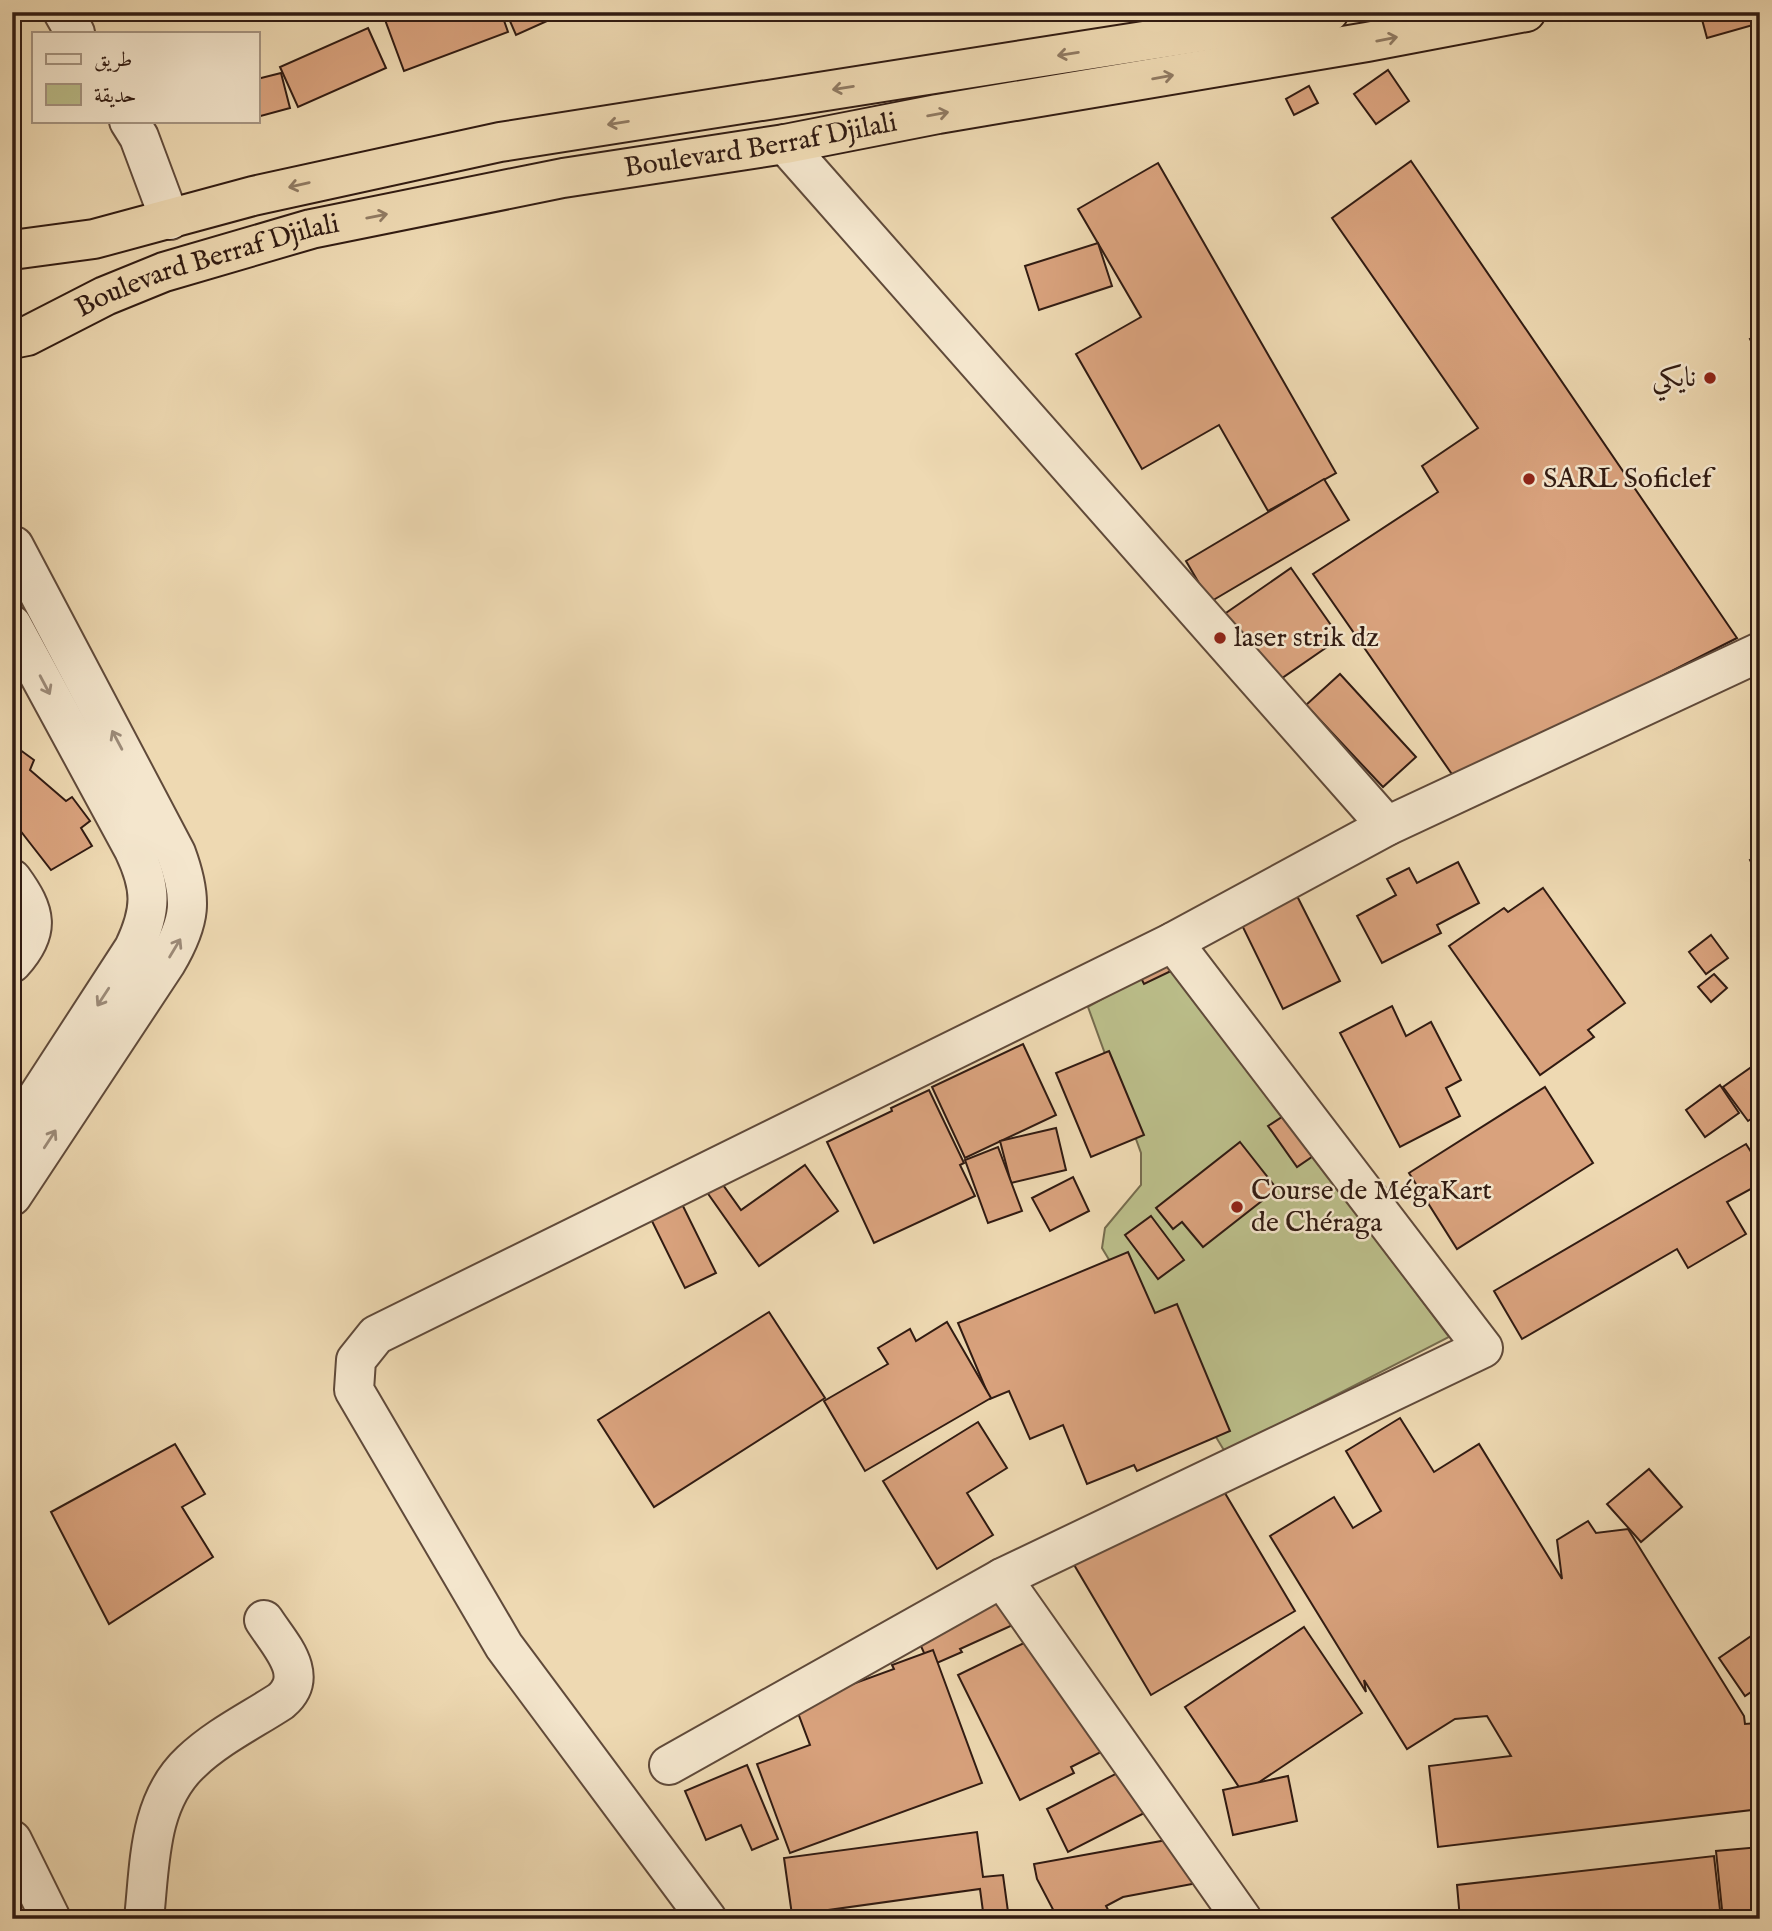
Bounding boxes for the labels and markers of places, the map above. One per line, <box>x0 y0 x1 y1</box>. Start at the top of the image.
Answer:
place label: نايكي <box>1652 361 1696 402</box>
marker: نايكي <box>1702 370 1718 386</box>
place label: SARL Soficlef <box>1543 462 1717 497</box>
marker: SARL Soficlef <box>1521 471 1537 487</box>
place label: laser strik dz <box>1234 621 1379 656</box>
marker: laser strik dz <box>1212 630 1228 646</box>
place label: Course de MégaKart de Chéraga <box>1251 1174 1492 1241</box>
marker: Course de MégaKart de Chéraga <box>1229 1199 1245 1215</box>

